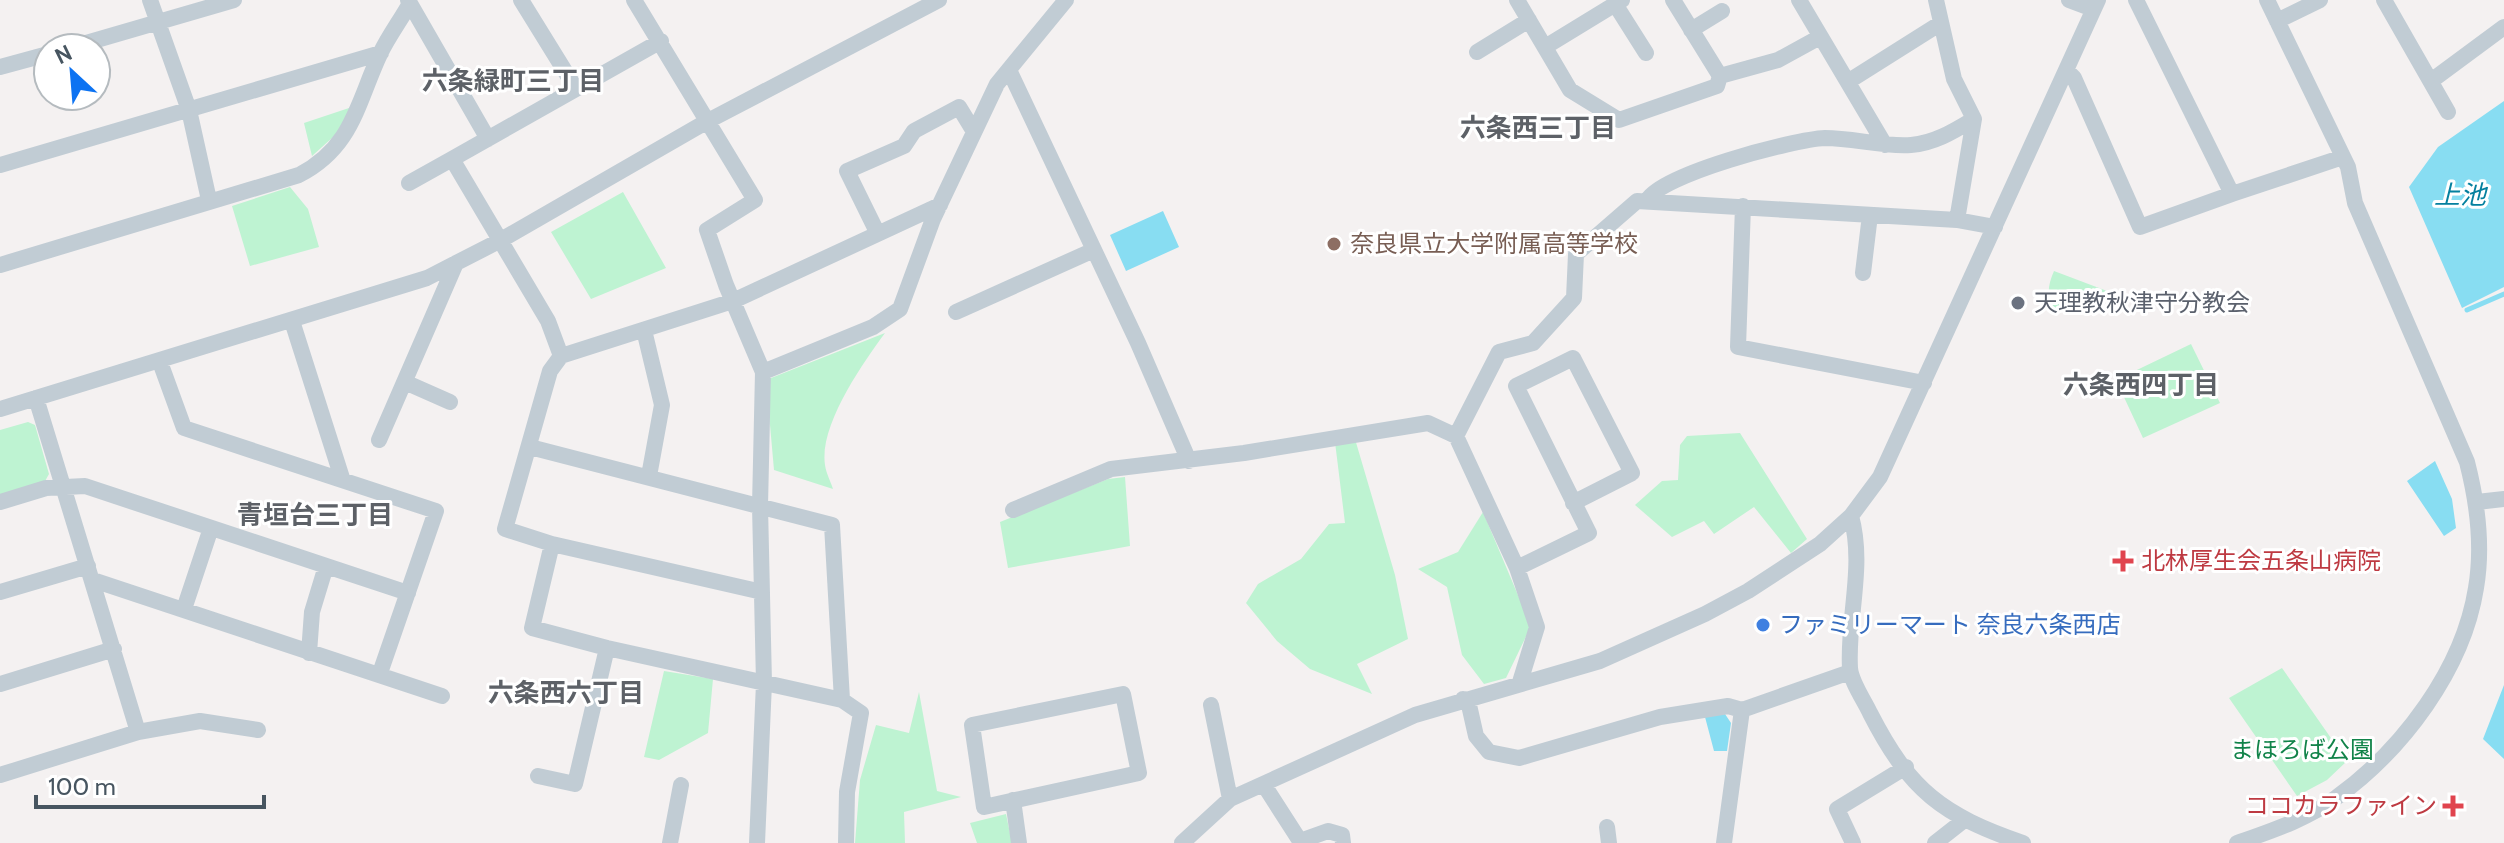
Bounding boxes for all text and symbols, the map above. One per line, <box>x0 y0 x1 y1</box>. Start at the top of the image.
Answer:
north arrow <box>32 32 112 112</box>
text: N <box>51 39 76 70</box>
district label: 六条緑町三丁目 <box>422 65 604 97</box>
district label: 六条西三丁目 <box>1460 112 1616 144</box>
water label: 上池 <box>2434 179 2489 211</box>
place label: 奈良県立大学附属高等学校 <box>1350 229 1638 258</box>
marker: 奈良県立大学附属高等学校 <box>1325 235 1343 253</box>
place label: 天理教秋津守分教会 <box>2034 288 2250 317</box>
marker: 天理教秋津守分教会 <box>2009 294 2027 312</box>
district label: 六条西四丁目 <box>2063 369 2219 401</box>
district label: 青垣台三丁目 <box>237 499 393 531</box>
place label: 北林厚生会五条山病院 <box>2141 546 2381 575</box>
marker: 北林厚生会五条山病院 <box>2112 550 2134 572</box>
place label: ファミリーマート 奈良六条西店 <box>1779 610 2120 639</box>
marker: ファミリーマート 奈良六条西店 <box>1754 616 1772 634</box>
district label: 六条西六丁目 <box>488 677 644 709</box>
park label: まほろば公園 <box>2230 735 2374 764</box>
scale bar <box>36 759 264 809</box>
text: 100 m <box>48 772 116 801</box>
place label: ココカラファイン <box>2245 791 2437 820</box>
marker: ココカラファイン <box>2444 797 2462 815</box>

